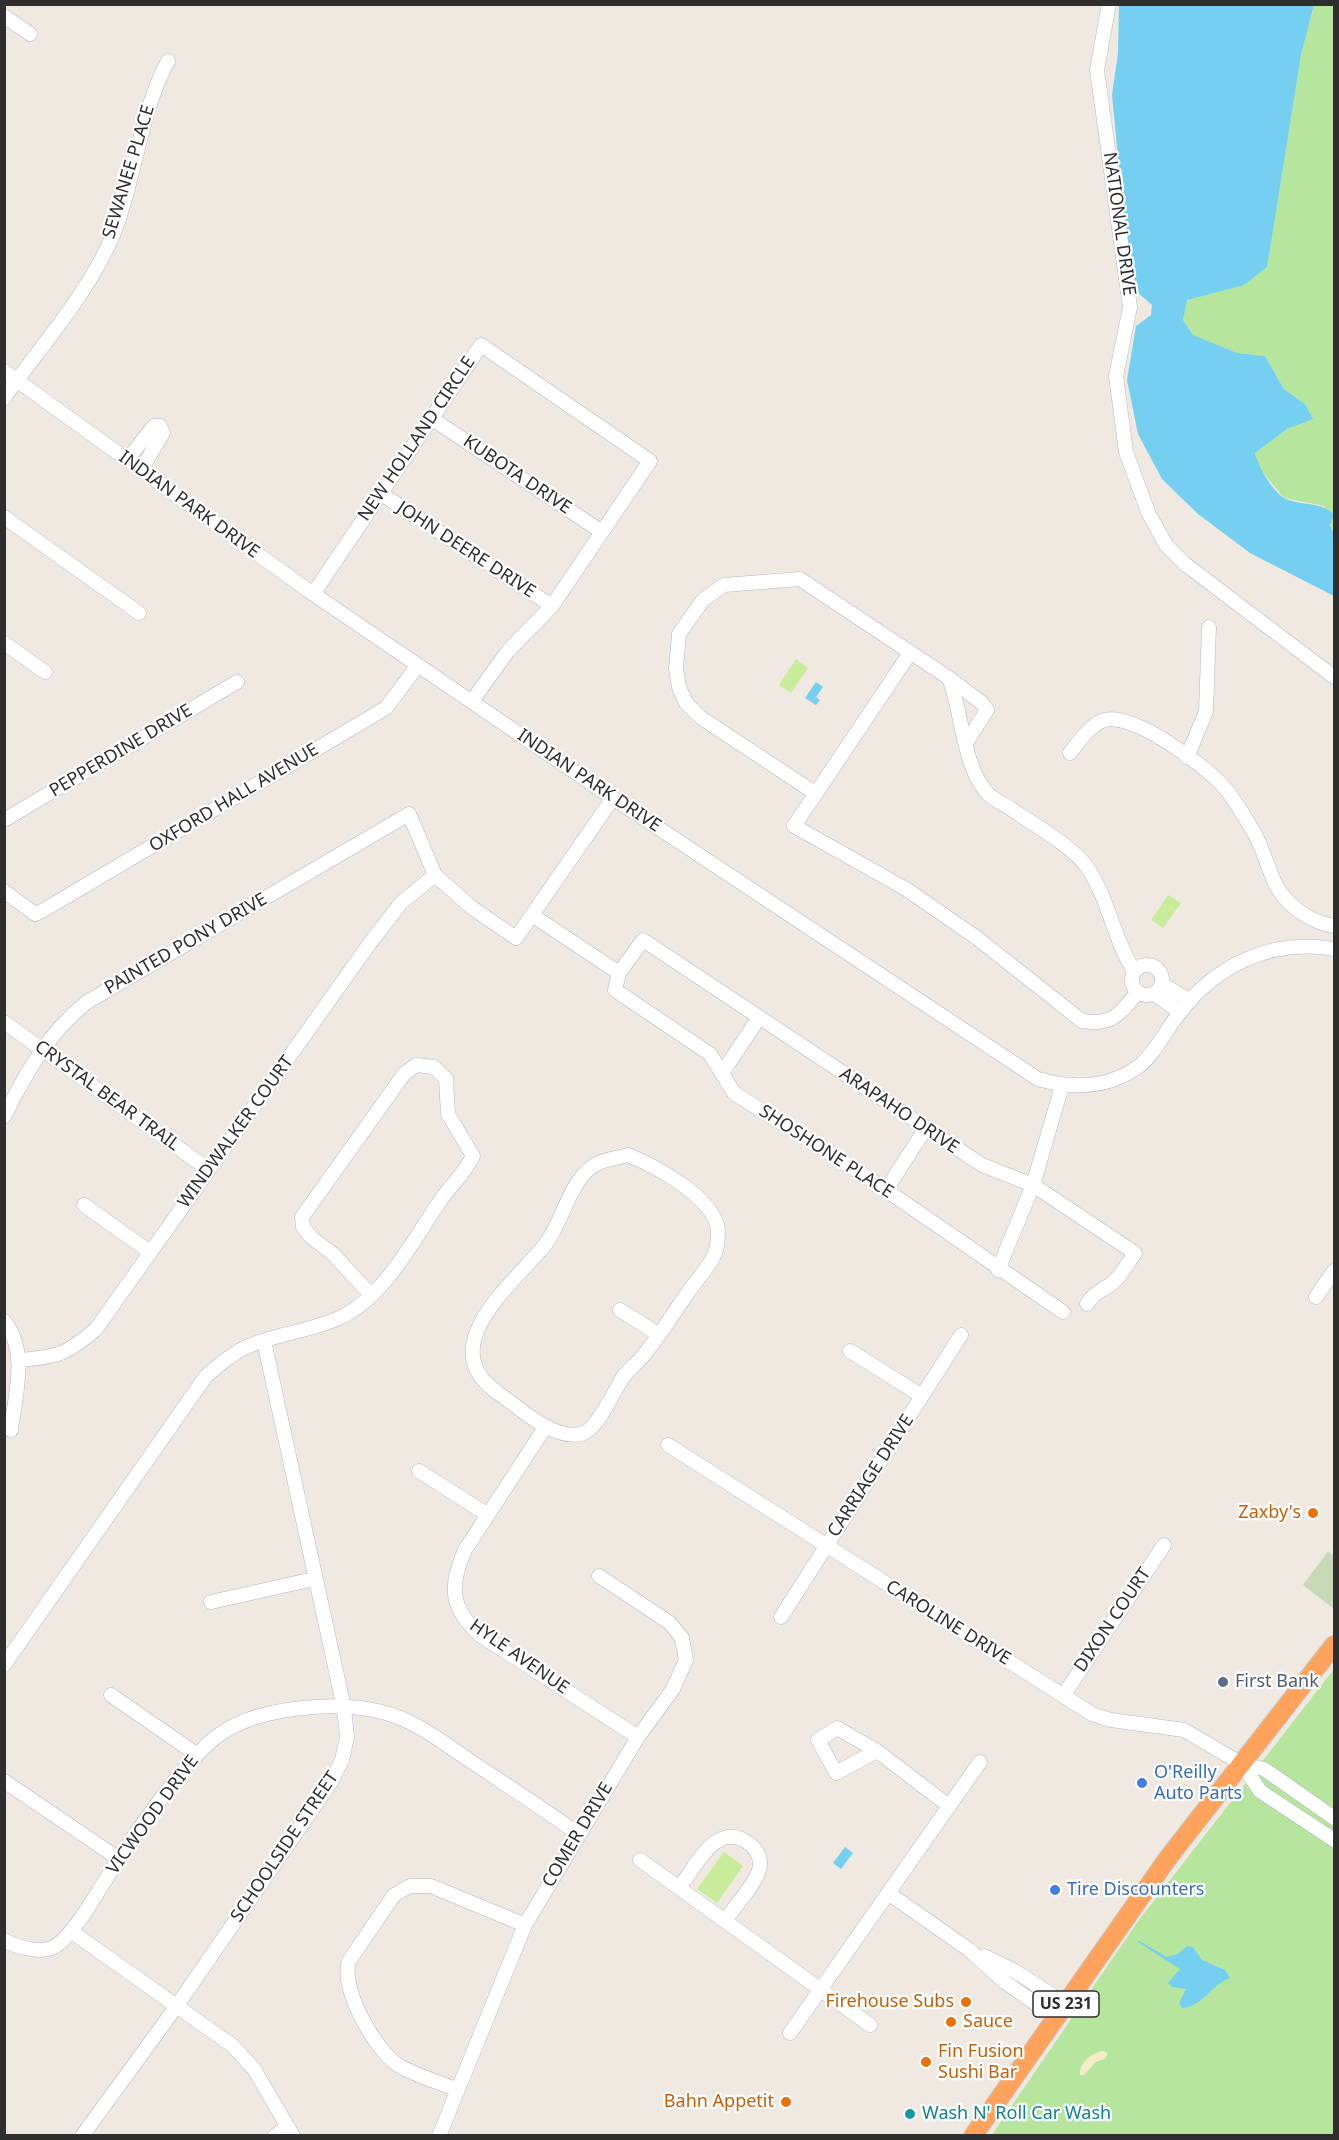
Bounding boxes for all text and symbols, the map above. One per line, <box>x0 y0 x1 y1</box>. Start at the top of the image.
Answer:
street label: SEWANEE PLACE <box>98 103 160 241</box>
street label: NATIONAL DRIVE <box>1098 151 1140 297</box>
street label: NEW HOLLAND CIRCLE <box>354 353 480 525</box>
street label: KUBOTA DRIVE <box>459 431 575 519</box>
street label: INDIAN PARK DRIVE <box>114 447 264 563</box>
street label: JOHN DEERE DRIVE <box>393 497 539 603</box>
street label: PEPPERDINE DRIVE <box>46 700 196 802</box>
street label: INDIAN PARK DRIVE <box>513 725 665 837</box>
street label: OXFORD HALL AVENUE <box>146 739 322 857</box>
street label: PAINTED PONY DRIVE <box>101 889 271 999</box>
street label: CRYSTAL BEAR TRAIL <box>30 1036 184 1156</box>
street label: WINDWALKER COURT <box>174 1052 298 1212</box>
street label: ARAPAHO DRIVE <box>835 1063 963 1159</box>
street label: SHOSHONE PLACE <box>755 1101 897 1203</box>
street label: CARRIAGE DRIVE <box>823 1411 919 1541</box>
place label: Zaxby's <box>1238 1502 1301 1524</box>
marker: Zaxby's <box>1306 1506 1320 1520</box>
street label: DIXON COURT <box>1070 1564 1156 1676</box>
street label: CAROLINE DRIVE <box>882 1576 1014 1670</box>
street label: HYLE AVENUE <box>465 1615 573 1699</box>
place label: First Bank <box>1235 1671 1319 1693</box>
marker: First Bank <box>1216 1675 1230 1689</box>
street label: VICWOOD DRIVE <box>103 1751 203 1879</box>
place label: O'Reilly Auto Parts <box>1154 1762 1242 1804</box>
street label: SCHOOLSIDE STREET <box>227 1768 343 1926</box>
marker: O'Reilly Auto Parts <box>1135 1776 1149 1790</box>
street label: COMER DRIVE <box>538 1779 618 1891</box>
place label: Tire Discounters <box>1067 1879 1204 1901</box>
marker: Tire Discounters <box>1048 1883 1062 1897</box>
place label: Firehouse Subs <box>825 1991 954 2013</box>
road number: US 231 <box>1033 1991 1099 2017</box>
marker: Firehouse Subs <box>959 1995 973 2009</box>
place label: Sauce <box>963 2011 1013 2033</box>
marker: Sauce <box>944 2015 958 2029</box>
place label: Fin Fusion Sushi Bar <box>938 2041 1024 2084</box>
marker: Fin Fusion Sushi Bar <box>919 2055 933 2069</box>
place label: Bahn Appetit <box>664 2091 774 2113</box>
marker: Bahn Appetit <box>779 2095 793 2109</box>
place label: Wash N' Roll Car Wash <box>922 2103 1111 2125</box>
marker: Wash N' Roll Car Wash <box>903 2107 917 2121</box>

